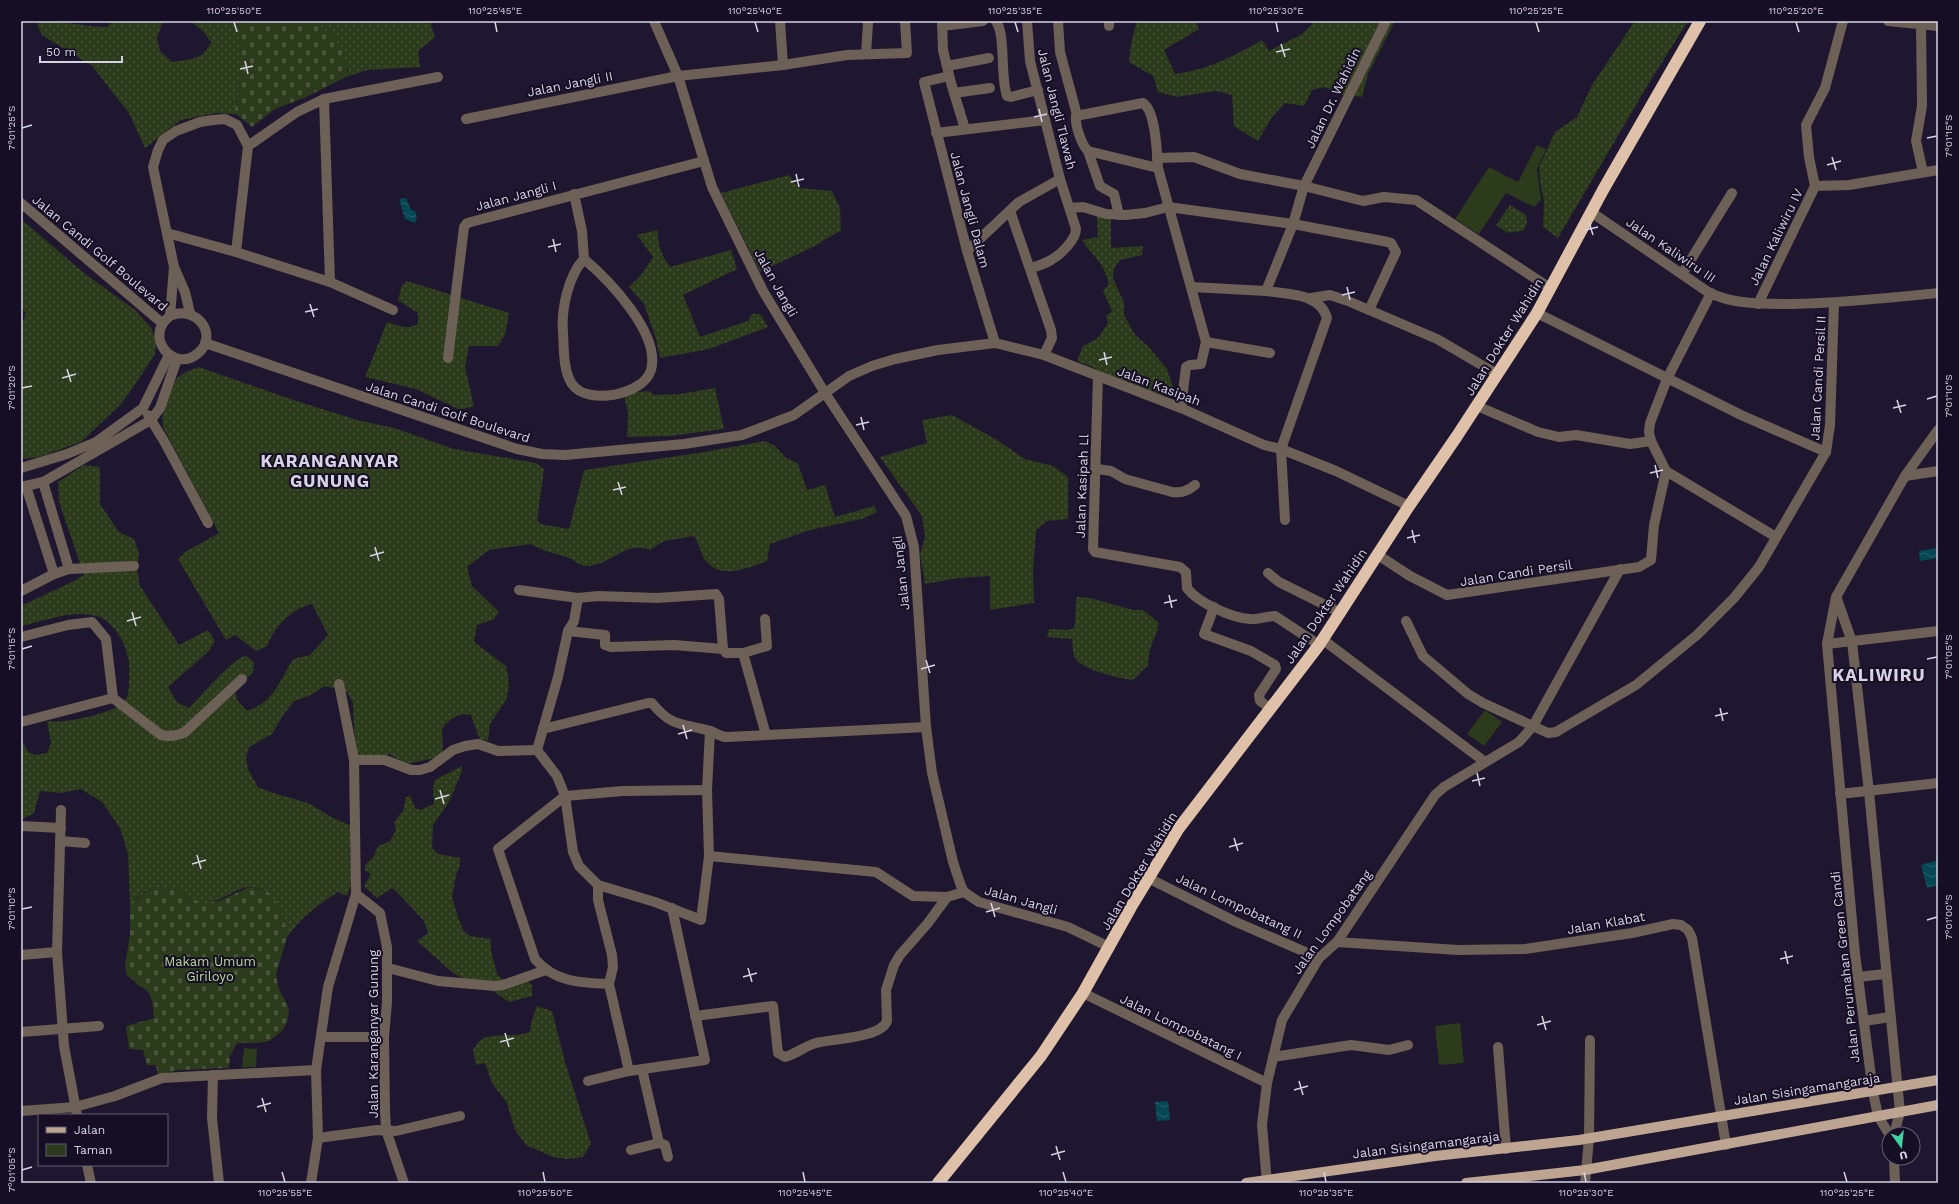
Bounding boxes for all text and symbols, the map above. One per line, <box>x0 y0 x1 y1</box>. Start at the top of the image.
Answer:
text: 110°25'50"E <box>206 5 262 16</box>
text: 110°25'45"E <box>468 5 522 16</box>
text: 110°25'40"E <box>728 5 782 16</box>
text: 110°25'35"E <box>988 5 1042 16</box>
text: 110°25'30"E <box>1248 5 1304 16</box>
text: 110°25'25"E <box>1509 5 1563 16</box>
text: 110°25'20"E <box>1768 5 1824 16</box>
scale bar <box>40 38 122 64</box>
text: 50 m <box>46 45 76 59</box>
street label: Jalan Dr. Wahidin <box>1302 45 1364 151</box>
street label: Jalan Jangli Tlawah <box>1035 47 1079 171</box>
street label: Jalan Jangli II <box>526 68 614 100</box>
text: 7°01'25"S <box>6 106 17 150</box>
text: 7°01'15"S <box>1943 115 1954 157</box>
street label: Jalan Jangli Dalam <box>947 150 993 270</box>
street label: Jalan Jangli I <box>474 178 558 214</box>
street label: Jalan Kaliwiru IV <box>1746 186 1806 288</box>
street label: Jalan Candi Golf Boulevard <box>29 192 171 314</box>
street label: Jalan Kaliwiru III <box>1623 214 1719 286</box>
street label: Jalan Jangli <box>751 247 801 319</box>
street label: Jalan Dokter Wahidin <box>1462 276 1546 398</box>
street label: Jalan Candi Persil II <box>1807 315 1829 441</box>
street label: Jalan Kasipah <box>1115 363 1203 409</box>
text: 7°01'20"S <box>6 365 17 411</box>
text: 7°01'10"S <box>1943 374 1954 418</box>
street label: Jalan Candi Golf Boulevard <box>364 378 532 446</box>
street label: Jalan Kasipah Ll <box>1073 434 1091 538</box>
district label: KARANGANYAR GUNUNG <box>260 451 400 491</box>
street label: Jalan Jangli <box>890 535 912 611</box>
street label: Jalan Dokter Wahidin <box>1282 546 1370 666</box>
street label: Jalan Candi Persil <box>1459 557 1573 589</box>
text: 7°01'15"S <box>6 628 17 670</box>
text: 7°01'05"S <box>1943 634 1954 680</box>
district label: KALIWIRU <box>1832 665 1926 685</box>
street label: Jalan Dokter Wahidin <box>1098 809 1180 933</box>
street label: Jalan Lompobatang <box>1289 867 1375 977</box>
street label: Jalan Lompobatang II <box>1174 870 1304 942</box>
street label: Jalan Perumahan Green Candi <box>1827 870 1863 1064</box>
street label: Jalan Jangli <box>983 882 1059 918</box>
text: 7°01'10"S <box>6 887 17 931</box>
text: 7°01'00"S <box>1943 894 1954 940</box>
street label: Jalan Klabat <box>1566 909 1647 937</box>
street label: Jalan Karanganyar Gunung <box>366 950 381 1118</box>
park label: Makam Umum Giriloyo <box>164 954 256 984</box>
street label: Jalan Lompobatang I <box>1118 991 1244 1063</box>
street label: Jalan Sisingamangaraja <box>1733 1070 1882 1108</box>
legend <box>38 1114 168 1166</box>
text: Jalan <box>74 1123 105 1137</box>
north arrow <box>1881 1126 1921 1166</box>
street label: Jalan Sisingamangaraja <box>1352 1128 1501 1161</box>
text: Taman <box>74 1143 112 1157</box>
text: 7°01'05"S <box>6 1147 17 1193</box>
text: U <box>1898 1148 1909 1163</box>
text: 110°25'55"E <box>258 1187 312 1198</box>
text: 110°25'50"E <box>517 1187 573 1198</box>
text: 110°25'45"E <box>778 1187 832 1198</box>
text: 110°25'40"E <box>1039 1187 1093 1198</box>
text: 110°25'35"E <box>1299 1187 1353 1198</box>
text: 110°25'30"E <box>1558 1187 1614 1198</box>
text: 110°25'25"E <box>1820 1187 1874 1198</box>

